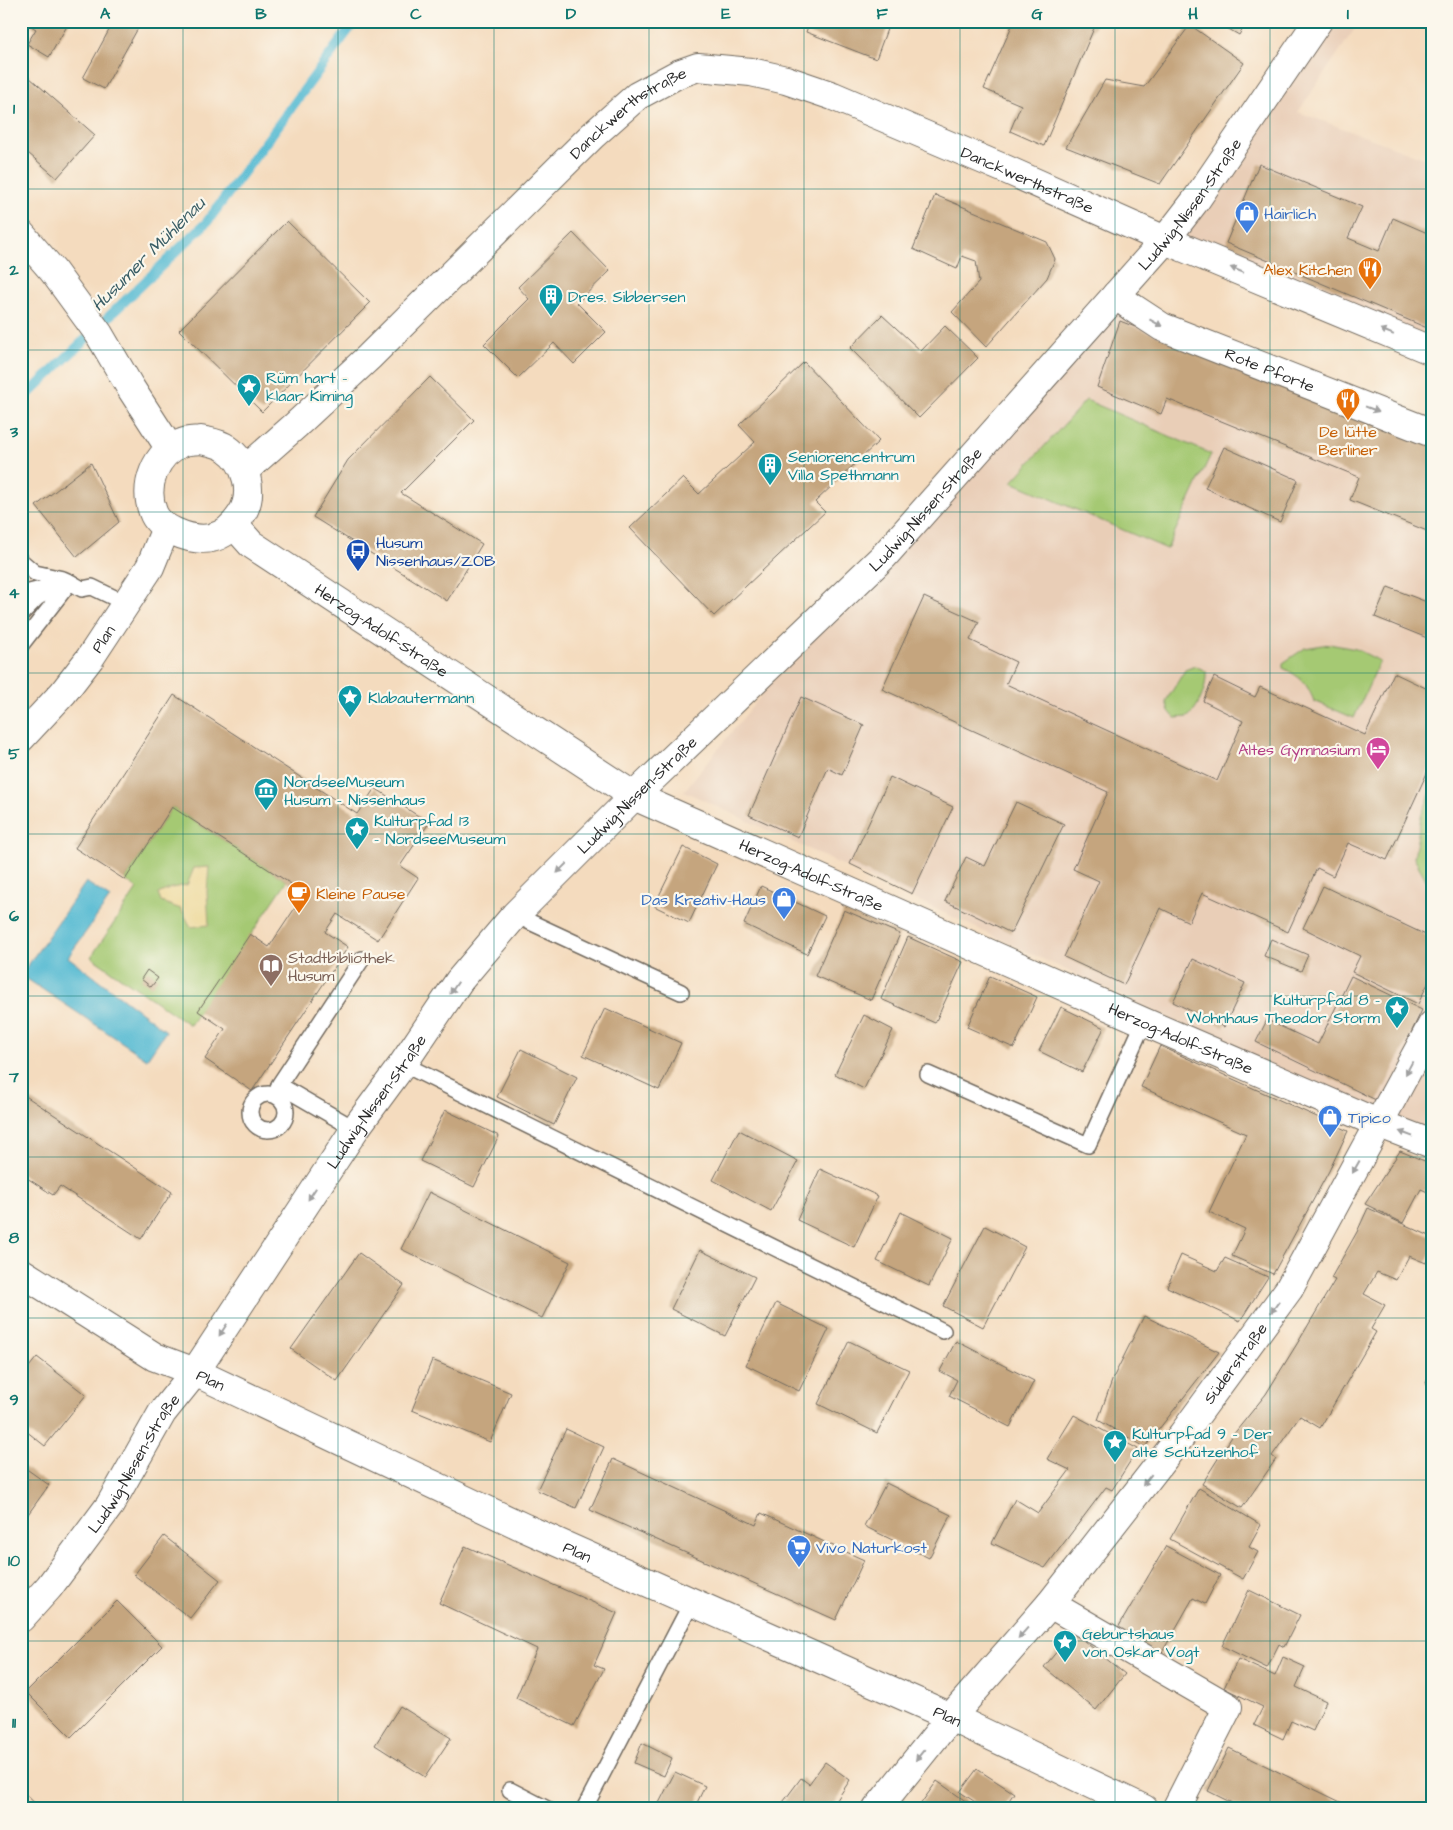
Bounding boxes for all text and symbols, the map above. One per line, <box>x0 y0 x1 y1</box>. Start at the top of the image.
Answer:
text: A <box>100 3 111 25</box>
text: B <box>255 3 267 25</box>
text: C <box>410 3 422 25</box>
text: D <box>566 3 577 25</box>
text: E <box>721 3 731 25</box>
text: F <box>876 3 888 25</box>
text: G <box>1031 3 1043 25</box>
text: H <box>1188 3 1198 25</box>
text: I <box>1347 3 1349 25</box>
street label: Danckwerthstraße <box>565 62 690 164</box>
text: 1 <box>13 98 16 120</box>
street label: Ludwig-Nissen-Straße <box>1133 134 1247 275</box>
street label: Danckwerthstraße <box>957 142 1097 219</box>
water label: Husumer Mühlenau <box>86 191 212 317</box>
shop icon: Hairlich <box>1234 200 1260 234</box>
place label: Hairlich <box>1264 203 1316 225</box>
restaurant icon: Alex Kitchen <box>1357 256 1383 290</box>
text: 2 <box>8 259 19 281</box>
place label: Alex Kitchen <box>1263 259 1352 281</box>
one-way arrow <box>1229 266 1244 274</box>
building icon: Dres. Sibbersen <box>538 283 564 317</box>
place label: Dres. Sibbersen <box>568 286 685 308</box>
one-way arrow <box>1149 319 1163 327</box>
one-way arrow <box>1380 328 1394 336</box>
street label: Rote Pforte <box>1222 343 1318 398</box>
place label: Rüm hart - klaar Kiming <box>266 367 353 408</box>
place icon: Rüm hart - klaar Kiming <box>236 373 262 407</box>
restaurant icon: De lütte Berliner <box>1335 387 1361 421</box>
one-way arrow <box>1365 405 1380 413</box>
text: 3 <box>9 421 19 443</box>
place label: De lütte Berliner <box>1318 421 1378 461</box>
street label: Ludwig-Nissen-Straße <box>864 443 988 577</box>
place label: Seniorencentrum Villa Spethmann <box>788 446 915 486</box>
building icon: Seniorencentrum Villa Spethmann <box>757 452 783 486</box>
place label: Husum Nissenhaus/ZOB <box>376 532 496 572</box>
bus stop icon: Husum Nissenhaus/ZOB <box>345 538 371 572</box>
street label: Herzog-Adolf-Straße <box>310 579 452 683</box>
text: 4 <box>9 582 20 604</box>
street label: Plan <box>87 621 121 657</box>
place icon: Klabautermann <box>337 684 363 718</box>
place label: Klabautermann <box>368 687 474 709</box>
street label: Ludwig-Nissen-Straße <box>573 731 702 859</box>
hotel icon: Altes Gymnasium <box>1365 736 1391 770</box>
place label: Altes Gymnasium <box>1238 739 1361 762</box>
text: 5 <box>8 743 20 765</box>
place label: NordseeMuseum Husum - Nissenhaus <box>284 771 426 811</box>
museum icon: NordseeMuseum Husum - Nissenhaus <box>253 777 279 811</box>
place label: Kulturpfad 13 - NordseeMuseum <box>374 810 506 850</box>
place icon: Kulturpfad 13 - NordseeMuseum <box>344 816 370 850</box>
street label: Herzog-Adolf-Straße <box>735 834 887 917</box>
one-way arrow <box>557 862 569 874</box>
cafe icon: Kleine Pause <box>286 880 312 914</box>
place label: Kleine Pause <box>316 883 406 905</box>
shop icon: Das Kreativ-Haus <box>771 886 797 920</box>
place label: Das Kreativ-Haus <box>642 889 766 911</box>
text: 6 <box>9 905 19 927</box>
place label: Stadtbibliothek Husum <box>288 947 395 987</box>
library icon: Stadtbibliothek Husum <box>258 953 284 987</box>
one-way arrow <box>449 982 459 995</box>
place label: Kulturpfad 8 - Wohnhaus Theodor Storm <box>1186 989 1381 1029</box>
place icon: Kulturpfad 8 - Wohnhaus Theodor Storm <box>1384 995 1410 1029</box>
street label: Herzog-Adolf-Straße <box>1105 998 1257 1080</box>
street label: Ludwig-Nissen-Straße <box>322 1030 432 1173</box>
one-way arrow <box>1405 1060 1413 1075</box>
text: 7 <box>8 1066 19 1088</box>
shop icon: Tipico <box>1317 1104 1343 1138</box>
place label: Tipico <box>1348 1107 1391 1129</box>
one-way arrow <box>1398 1130 1413 1137</box>
one-way arrow <box>1352 1159 1360 1174</box>
one-way arrow <box>307 1187 317 1201</box>
text: 8 <box>9 1227 20 1249</box>
one-way arrow <box>1271 1301 1281 1314</box>
street label: Süderstraße <box>1198 1318 1273 1409</box>
one-way arrow <box>218 1323 227 1337</box>
street label: Plan <box>193 1364 228 1397</box>
text: 9 <box>9 1389 19 1411</box>
street label: Ludwig-Nissen-Straße <box>83 1389 186 1538</box>
place label: Kulturpfad 9 - Der alte Schützenhof <box>1132 1423 1272 1463</box>
place icon: Kulturpfad 9 - Der alte Schützenhof <box>1102 1429 1128 1463</box>
one-way arrow <box>1141 1473 1152 1486</box>
supermarket icon: Vivo Naturkost <box>786 1534 812 1568</box>
street label: Plan <box>560 1536 595 1568</box>
place label: Vivo Naturkost <box>816 1537 928 1559</box>
text: 10 <box>8 1550 20 1572</box>
place label: Geburtshaus von Oskar Vogt <box>1082 1623 1200 1664</box>
one-way arrow <box>1017 1627 1029 1639</box>
place icon: Geburtshaus von Oskar Vogt <box>1052 1629 1078 1663</box>
street label: Plan <box>930 1701 965 1733</box>
text: 11 <box>12 1712 17 1734</box>
one-way arrow <box>915 1748 926 1761</box>

